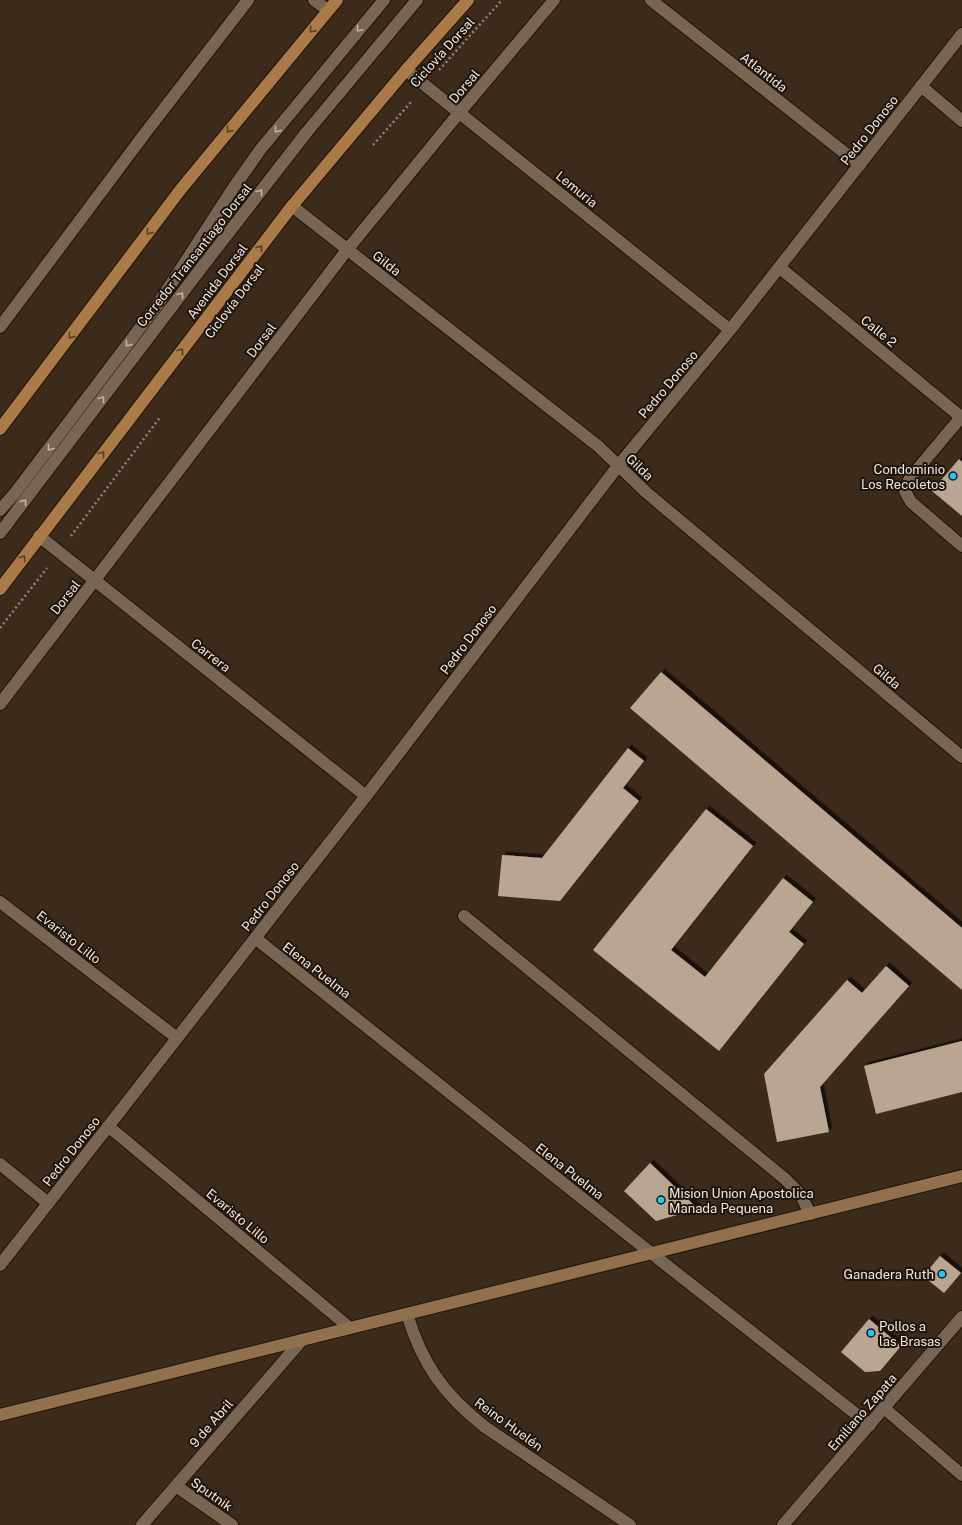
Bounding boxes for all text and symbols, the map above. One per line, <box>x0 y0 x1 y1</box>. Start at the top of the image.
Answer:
street label: Ciclovía Dorsal <box>406 14 478 90</box>
one-way arrow <box>309 25 316 32</box>
one-way arrow <box>356 25 363 32</box>
street label: Atlantida <box>737 50 790 95</box>
street label: Dorsal <box>445 66 483 106</box>
street label: Pedro Donoso <box>838 93 901 168</box>
one-way arrow <box>227 126 234 133</box>
one-way arrow <box>274 126 281 133</box>
street label: Lemuria <box>553 168 600 211</box>
street label: Corredor Transantiago Dorsal <box>134 181 255 330</box>
one-way arrow <box>256 190 263 197</box>
one-way arrow <box>147 228 154 235</box>
street label: Avenida Dorsal <box>184 241 251 322</box>
one-way arrow <box>255 245 262 252</box>
street label: Gilda <box>370 248 404 279</box>
street label: Ciclovía Dorsal <box>201 261 267 341</box>
one-way arrow <box>176 292 183 299</box>
street label: Calle 2 <box>858 312 900 350</box>
street label: Dorsal <box>243 320 279 360</box>
one-way arrow <box>68 332 75 339</box>
one-way arrow <box>126 340 133 347</box>
street label: Pedro Donoso <box>636 347 701 421</box>
one-way arrow <box>176 348 183 355</box>
one-way arrow <box>97 396 104 403</box>
one-way arrow <box>47 443 54 450</box>
street label: Gilda <box>623 451 656 484</box>
one-way arrow <box>97 452 104 459</box>
place label: Condominio Los Recoletos <box>861 462 945 492</box>
marker: Condominio Los Recoletos <box>948 471 958 481</box>
one-way arrow <box>19 500 26 507</box>
one-way arrow <box>18 555 25 562</box>
street label: Dorsal <box>47 577 83 617</box>
street label: Pedro Donoso <box>437 601 500 677</box>
street label: Carrera <box>188 635 233 675</box>
street label: Gilda <box>870 661 904 692</box>
street label: Pedro Donoso <box>239 859 302 934</box>
street label: Evaristo Lillo <box>34 908 104 967</box>
street label: Elena Puelma <box>280 939 354 1002</box>
street label: Pedro Donoso <box>40 1114 103 1189</box>
street label: Elena Puelma <box>533 1140 607 1203</box>
street label: Evaristo Lillo <box>203 1186 272 1247</box>
place label: Mision Union Apostolica Manada Pequena <box>669 1186 814 1216</box>
marker: Mision Union Apostolica Manada Pequena <box>656 1195 666 1205</box>
place label: Ganadera Ruth <box>844 1267 934 1282</box>
marker: Ganadera Ruth <box>937 1269 947 1279</box>
place label: Pollos a las Brasas <box>879 1319 941 1349</box>
marker: Pollos a las Brasas <box>866 1328 876 1338</box>
street label: Emiliano Zapata <box>825 1371 900 1454</box>
street label: Reino Huelén <box>472 1395 546 1454</box>
street label: 9 de Abril <box>186 1396 236 1450</box>
street label: Sputnik <box>188 1475 235 1514</box>

